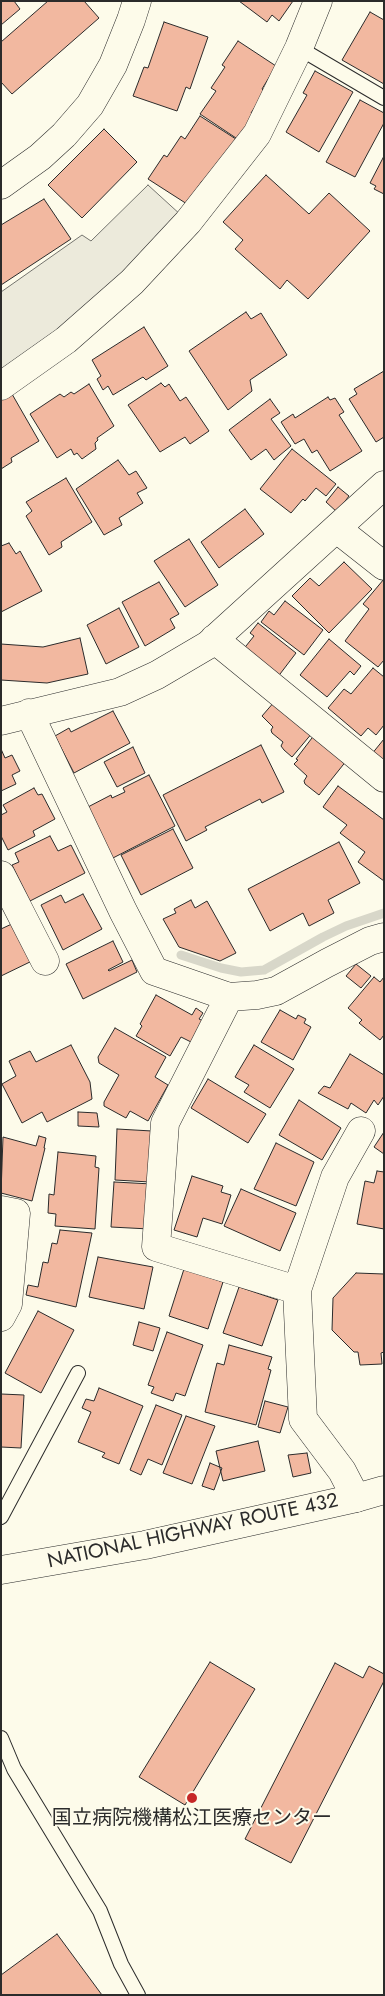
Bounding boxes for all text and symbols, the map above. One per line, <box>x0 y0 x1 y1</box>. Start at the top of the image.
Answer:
street label: NATIONAL HIGHWAY ROUTE 432 <box>45 1489 341 1575</box>
marker: 国立病院機構松江医療センター <box>185 1791 199 1805</box>
place label: 国立病院機構松江医療センター <box>52 1807 332 1831</box>

